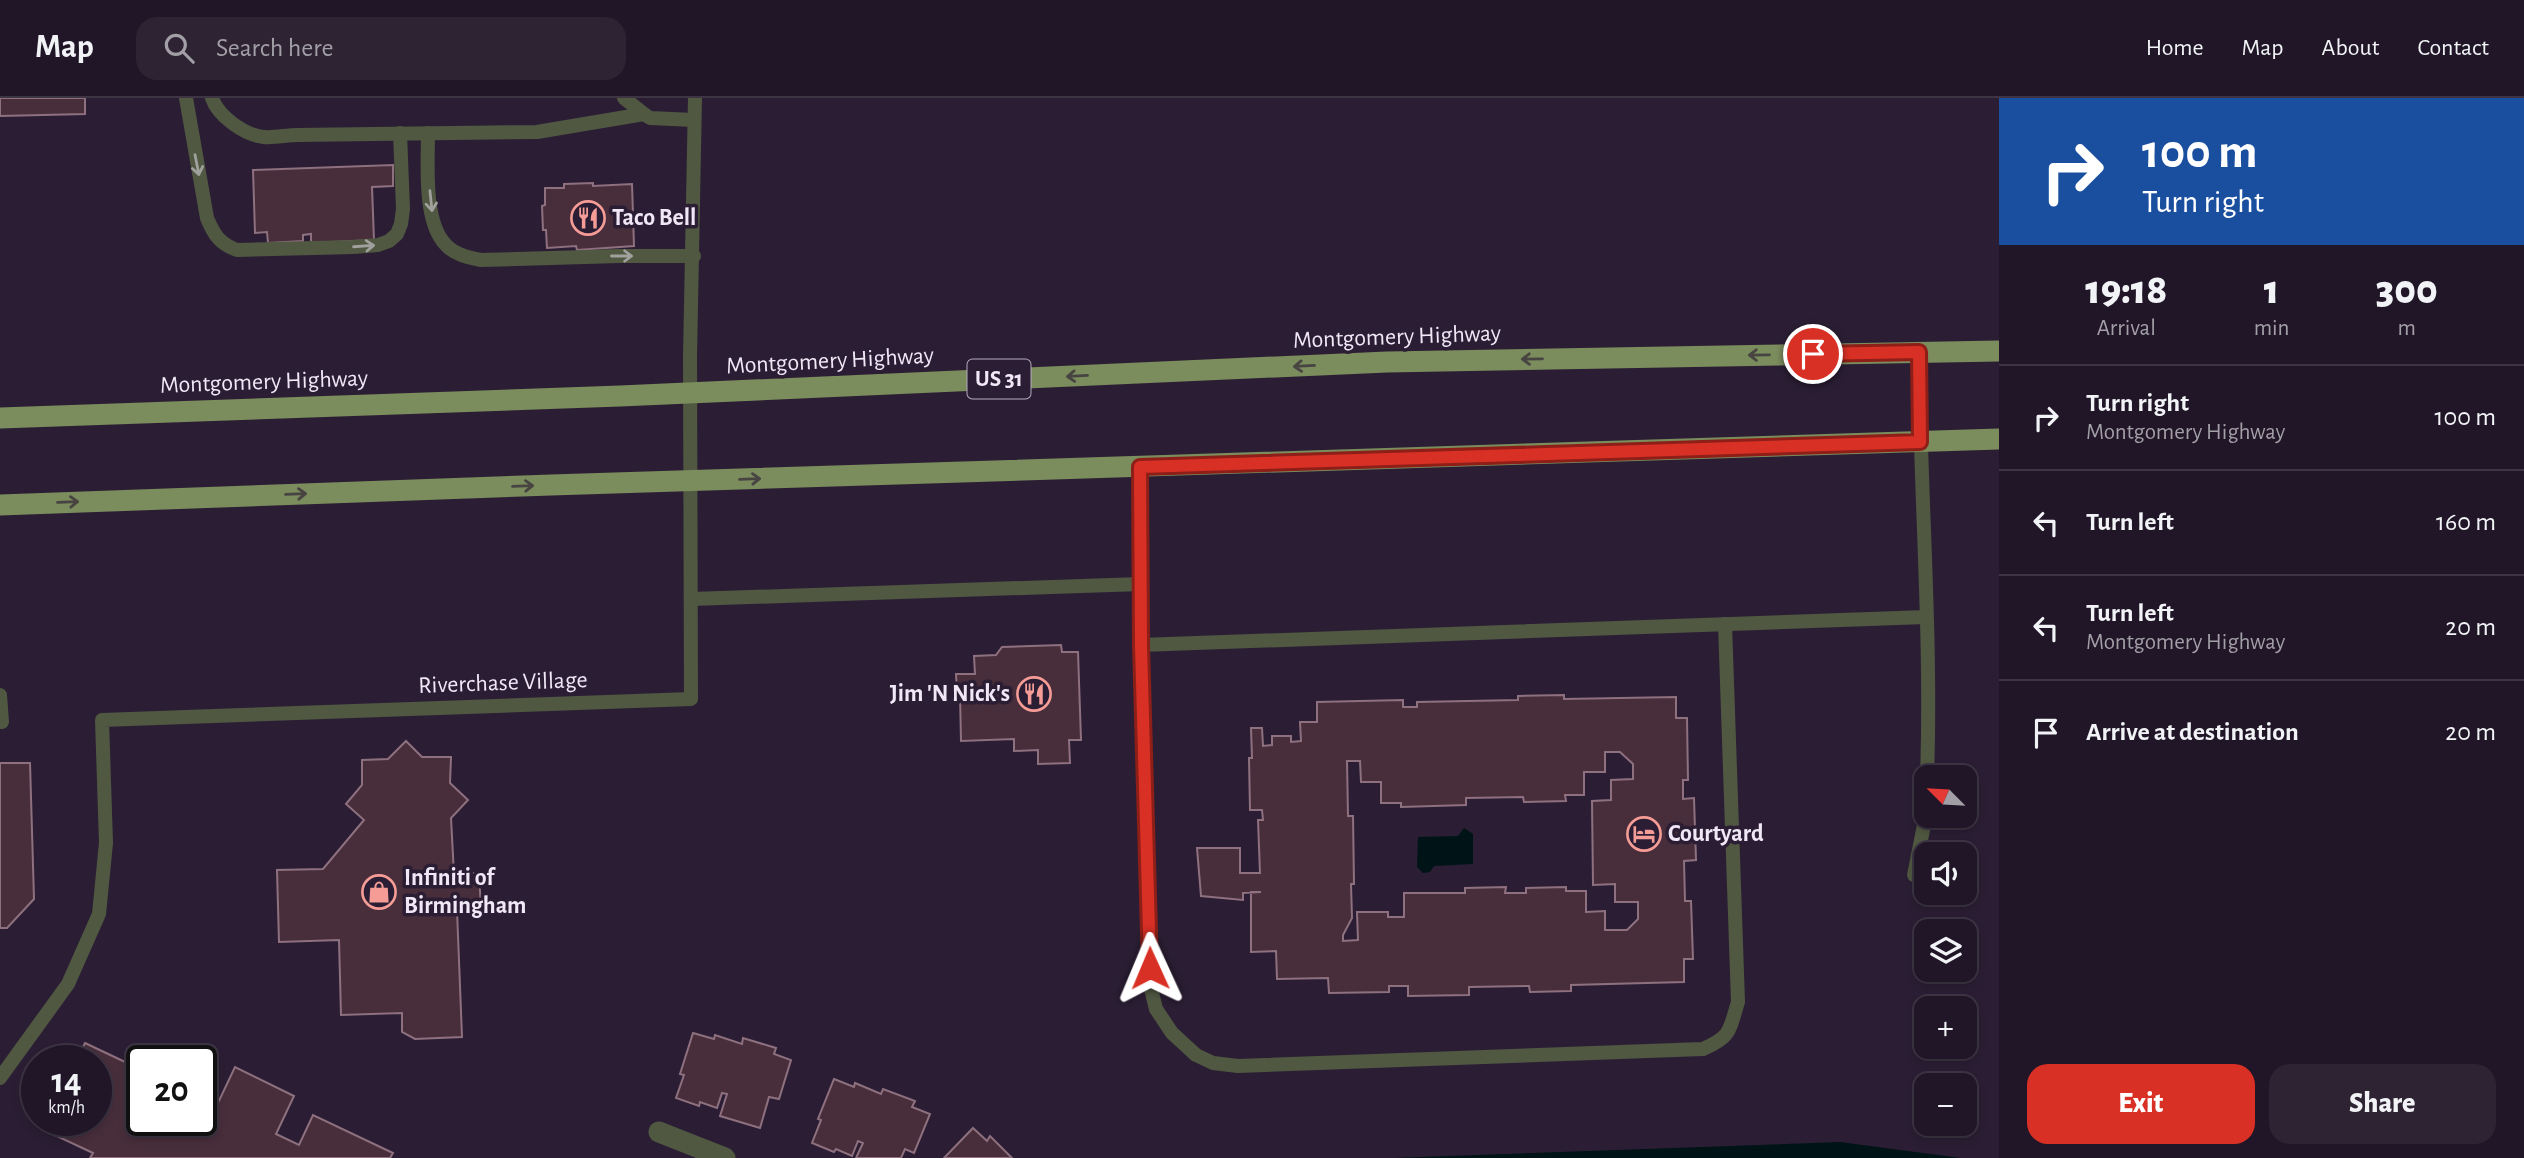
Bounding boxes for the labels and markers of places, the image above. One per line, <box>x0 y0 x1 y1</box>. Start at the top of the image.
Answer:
restaurant icon: Taco Bell <box>569 199 607 237</box>
place label: Taco Bell <box>612 206 696 230</box>
pin <box>1783 324 1843 384</box>
restaurant icon: Jim 'N Nick's <box>1015 675 1053 713</box>
place label: Jim 'N Nick's <box>890 682 1010 706</box>
hotel icon: Courtyard <box>1625 815 1663 853</box>
place label: Courtyard <box>1668 822 1764 846</box>
place label: Infiniti of Birmingham <box>404 866 526 918</box>
shop icon: Infiniti of Birmingham <box>360 873 398 911</box>

